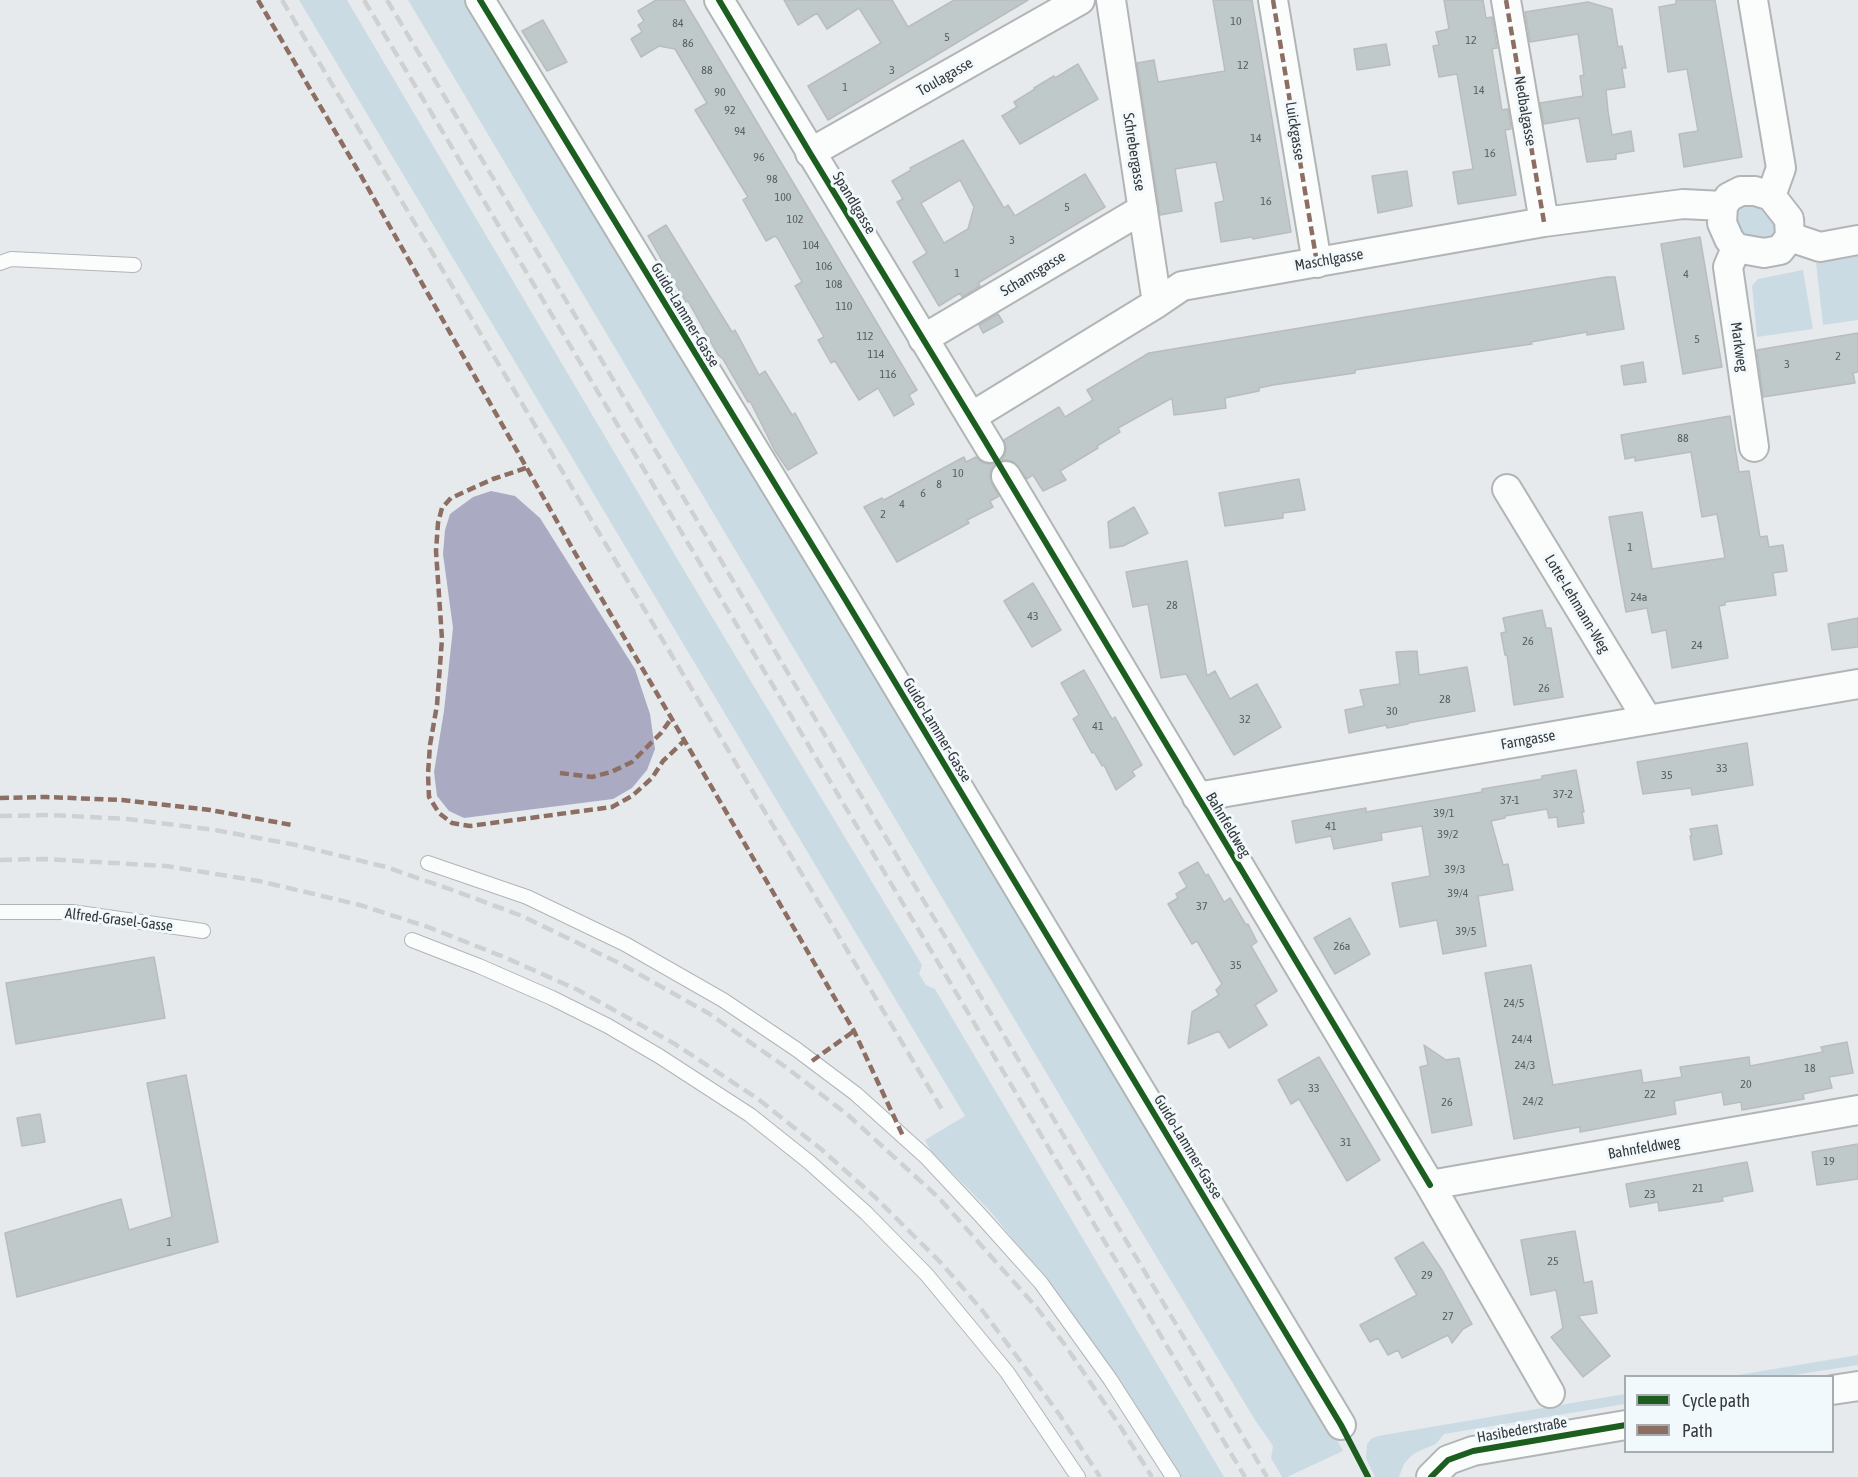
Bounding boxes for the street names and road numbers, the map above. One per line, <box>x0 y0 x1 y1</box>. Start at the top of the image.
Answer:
street label: Toulagasse <box>914 54 976 100</box>
street label: Nedbalgasse <box>1510 74 1540 148</box>
street label: Luickgasse <box>1281 100 1309 162</box>
street label: Schrebergasse <box>1119 112 1149 192</box>
street label: Spandlgasse <box>829 169 879 237</box>
street label: Maschlgasse <box>1293 245 1365 275</box>
street label: Schamsgasse <box>997 248 1069 300</box>
street label: Guido-Lammer-Gasse <box>647 260 723 370</box>
street label: Markweg <box>1727 321 1751 373</box>
street label: Lotte-Lehmann-Weg <box>1541 552 1613 656</box>
street label: Guido-Lammer-Gasse <box>899 675 975 785</box>
street label: Farngasse <box>1499 726 1557 754</box>
street label: Bahnfeldweg <box>1202 789 1254 861</box>
street label: Alfred-Grasel-Gasse <box>64 904 174 936</box>
street label: Guido-Lammer-Gasse <box>1150 1092 1226 1202</box>
street label: Bahnfeldweg <box>1607 1133 1681 1163</box>
street label: Hasibederstraße <box>1476 1413 1568 1447</box>

